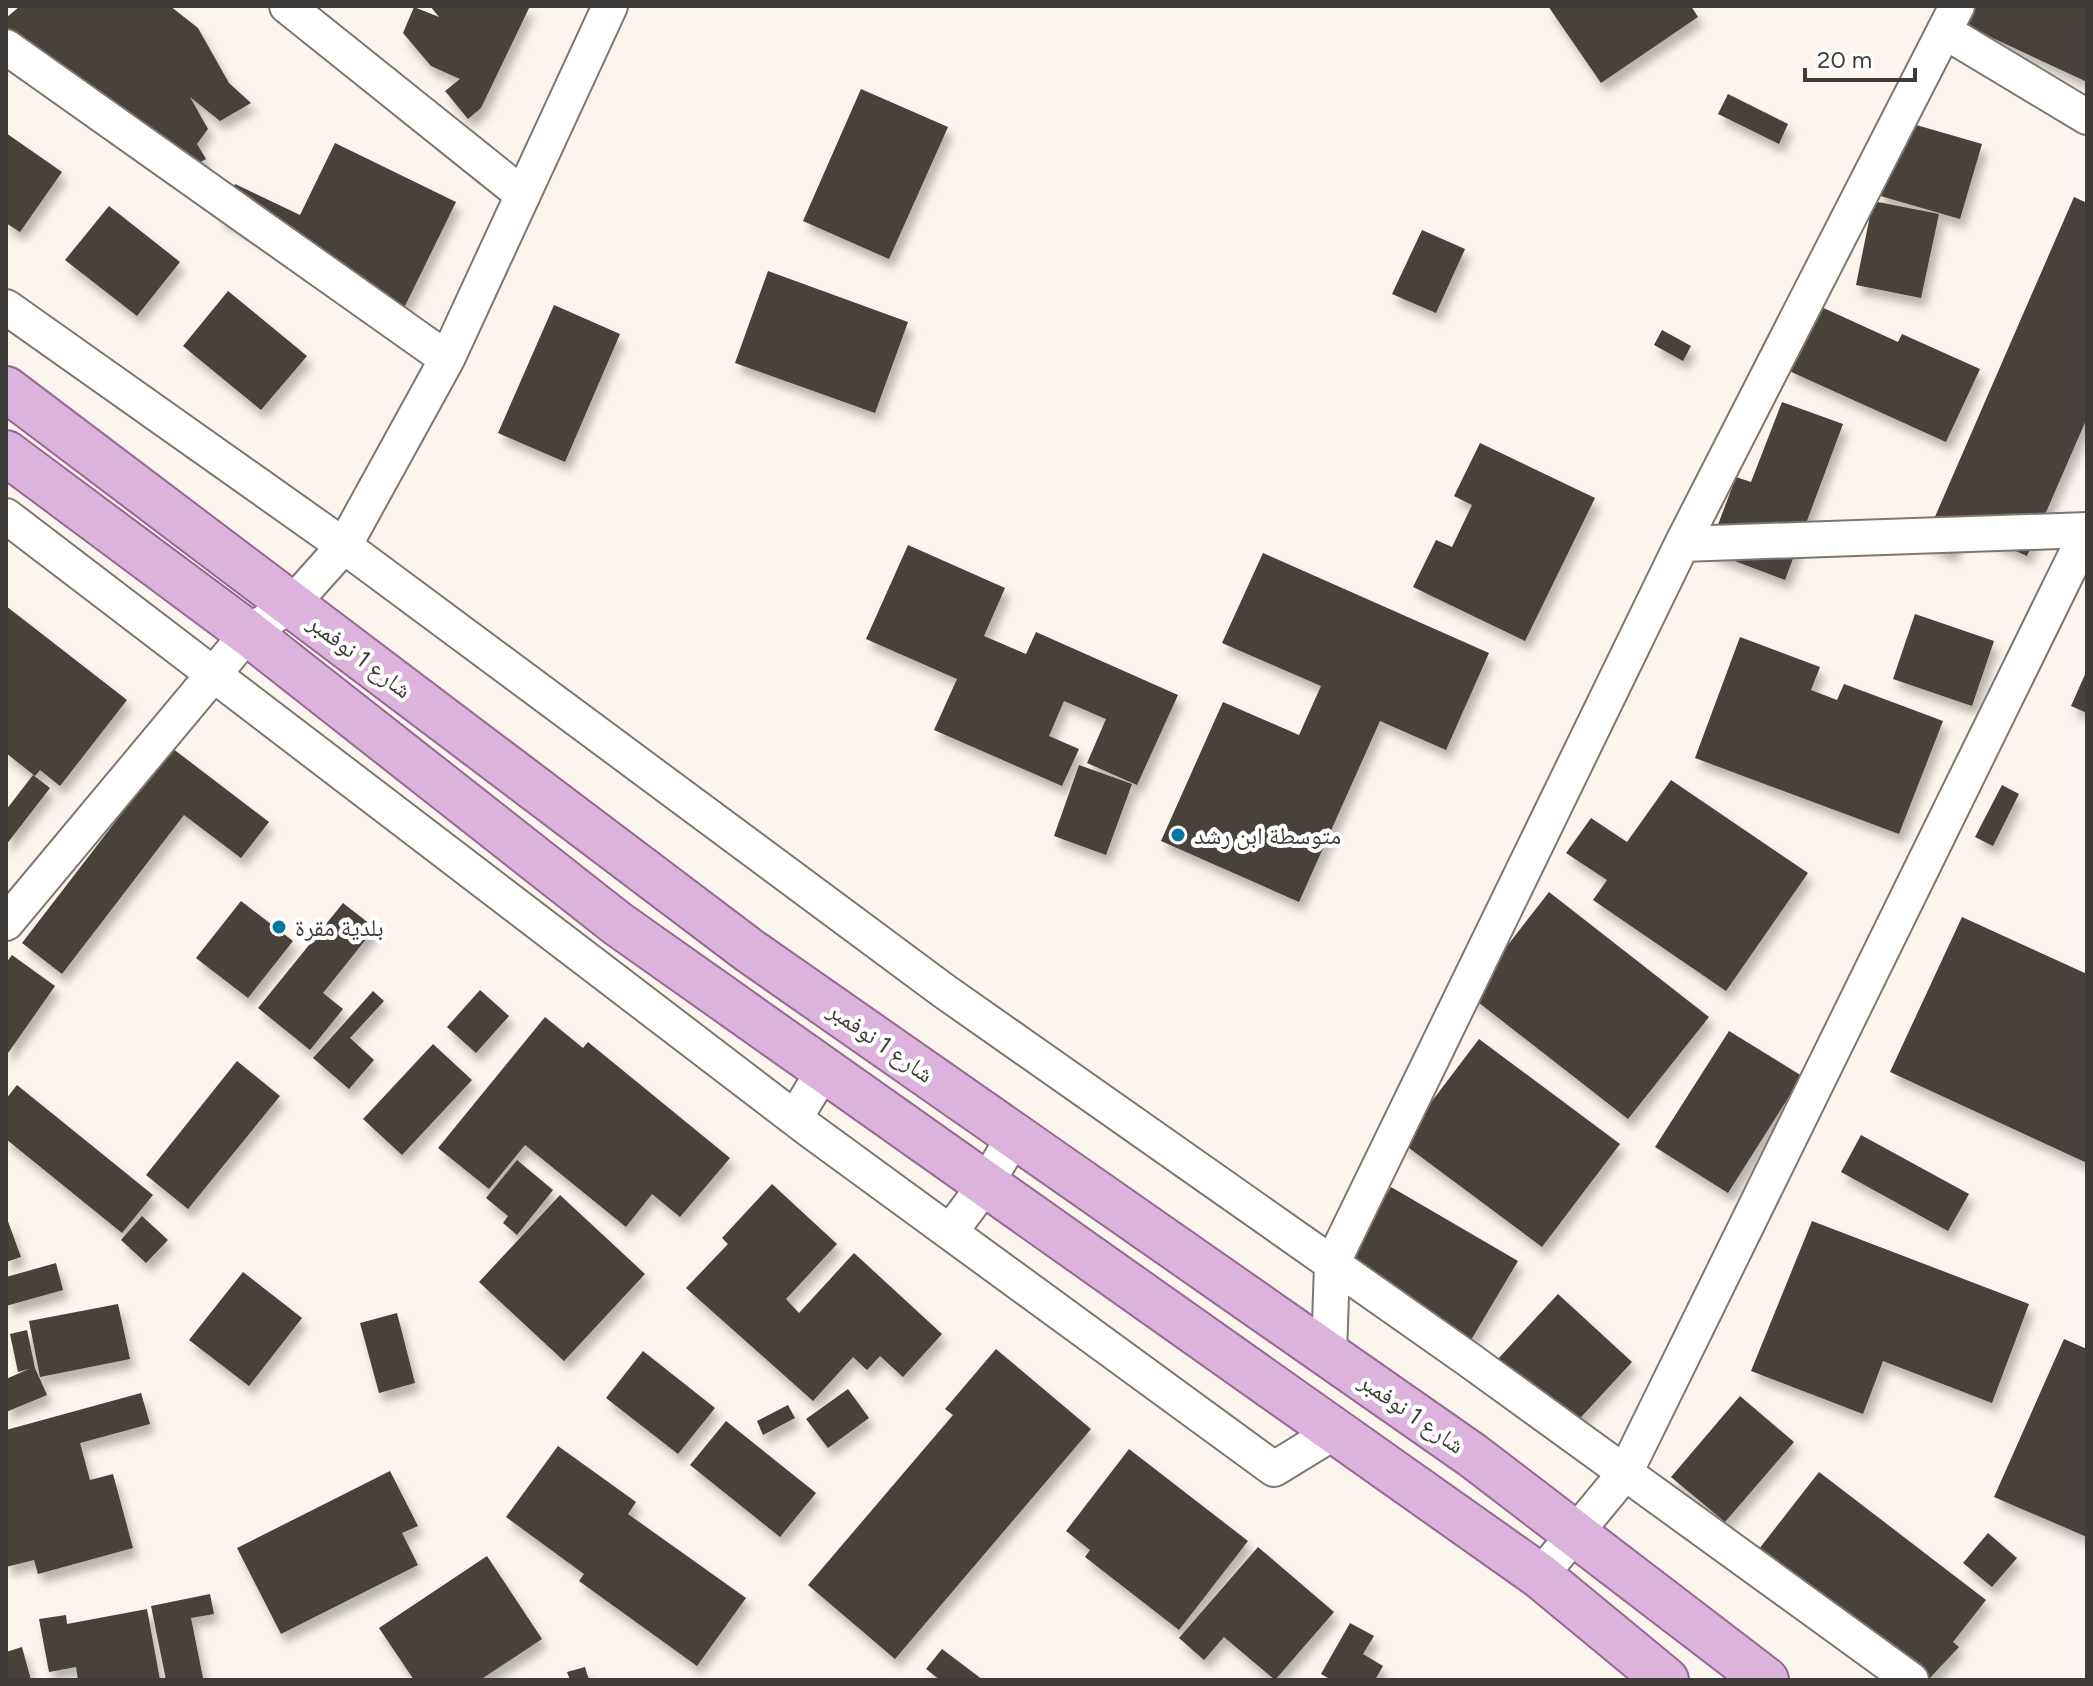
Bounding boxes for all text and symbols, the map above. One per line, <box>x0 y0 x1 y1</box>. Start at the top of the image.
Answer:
scale bar <box>1805 32 1915 82</box>
text: 20 m <box>1817 45 1872 74</box>
street label: شارع 1 نوفمبر <box>301 607 417 705</box>
place label: متوسطة ابن رشد <box>1194 821 1341 850</box>
marker: متوسطة ابن رشد <box>1169 826 1187 844</box>
place label: بلدية مقرة <box>295 913 384 942</box>
marker: بلدية مقرة <box>270 918 288 936</box>
street label: شارع 1 نوفمبر <box>821 995 939 1090</box>
street label: شارع 1 نوفمبر <box>1352 1366 1470 1461</box>

